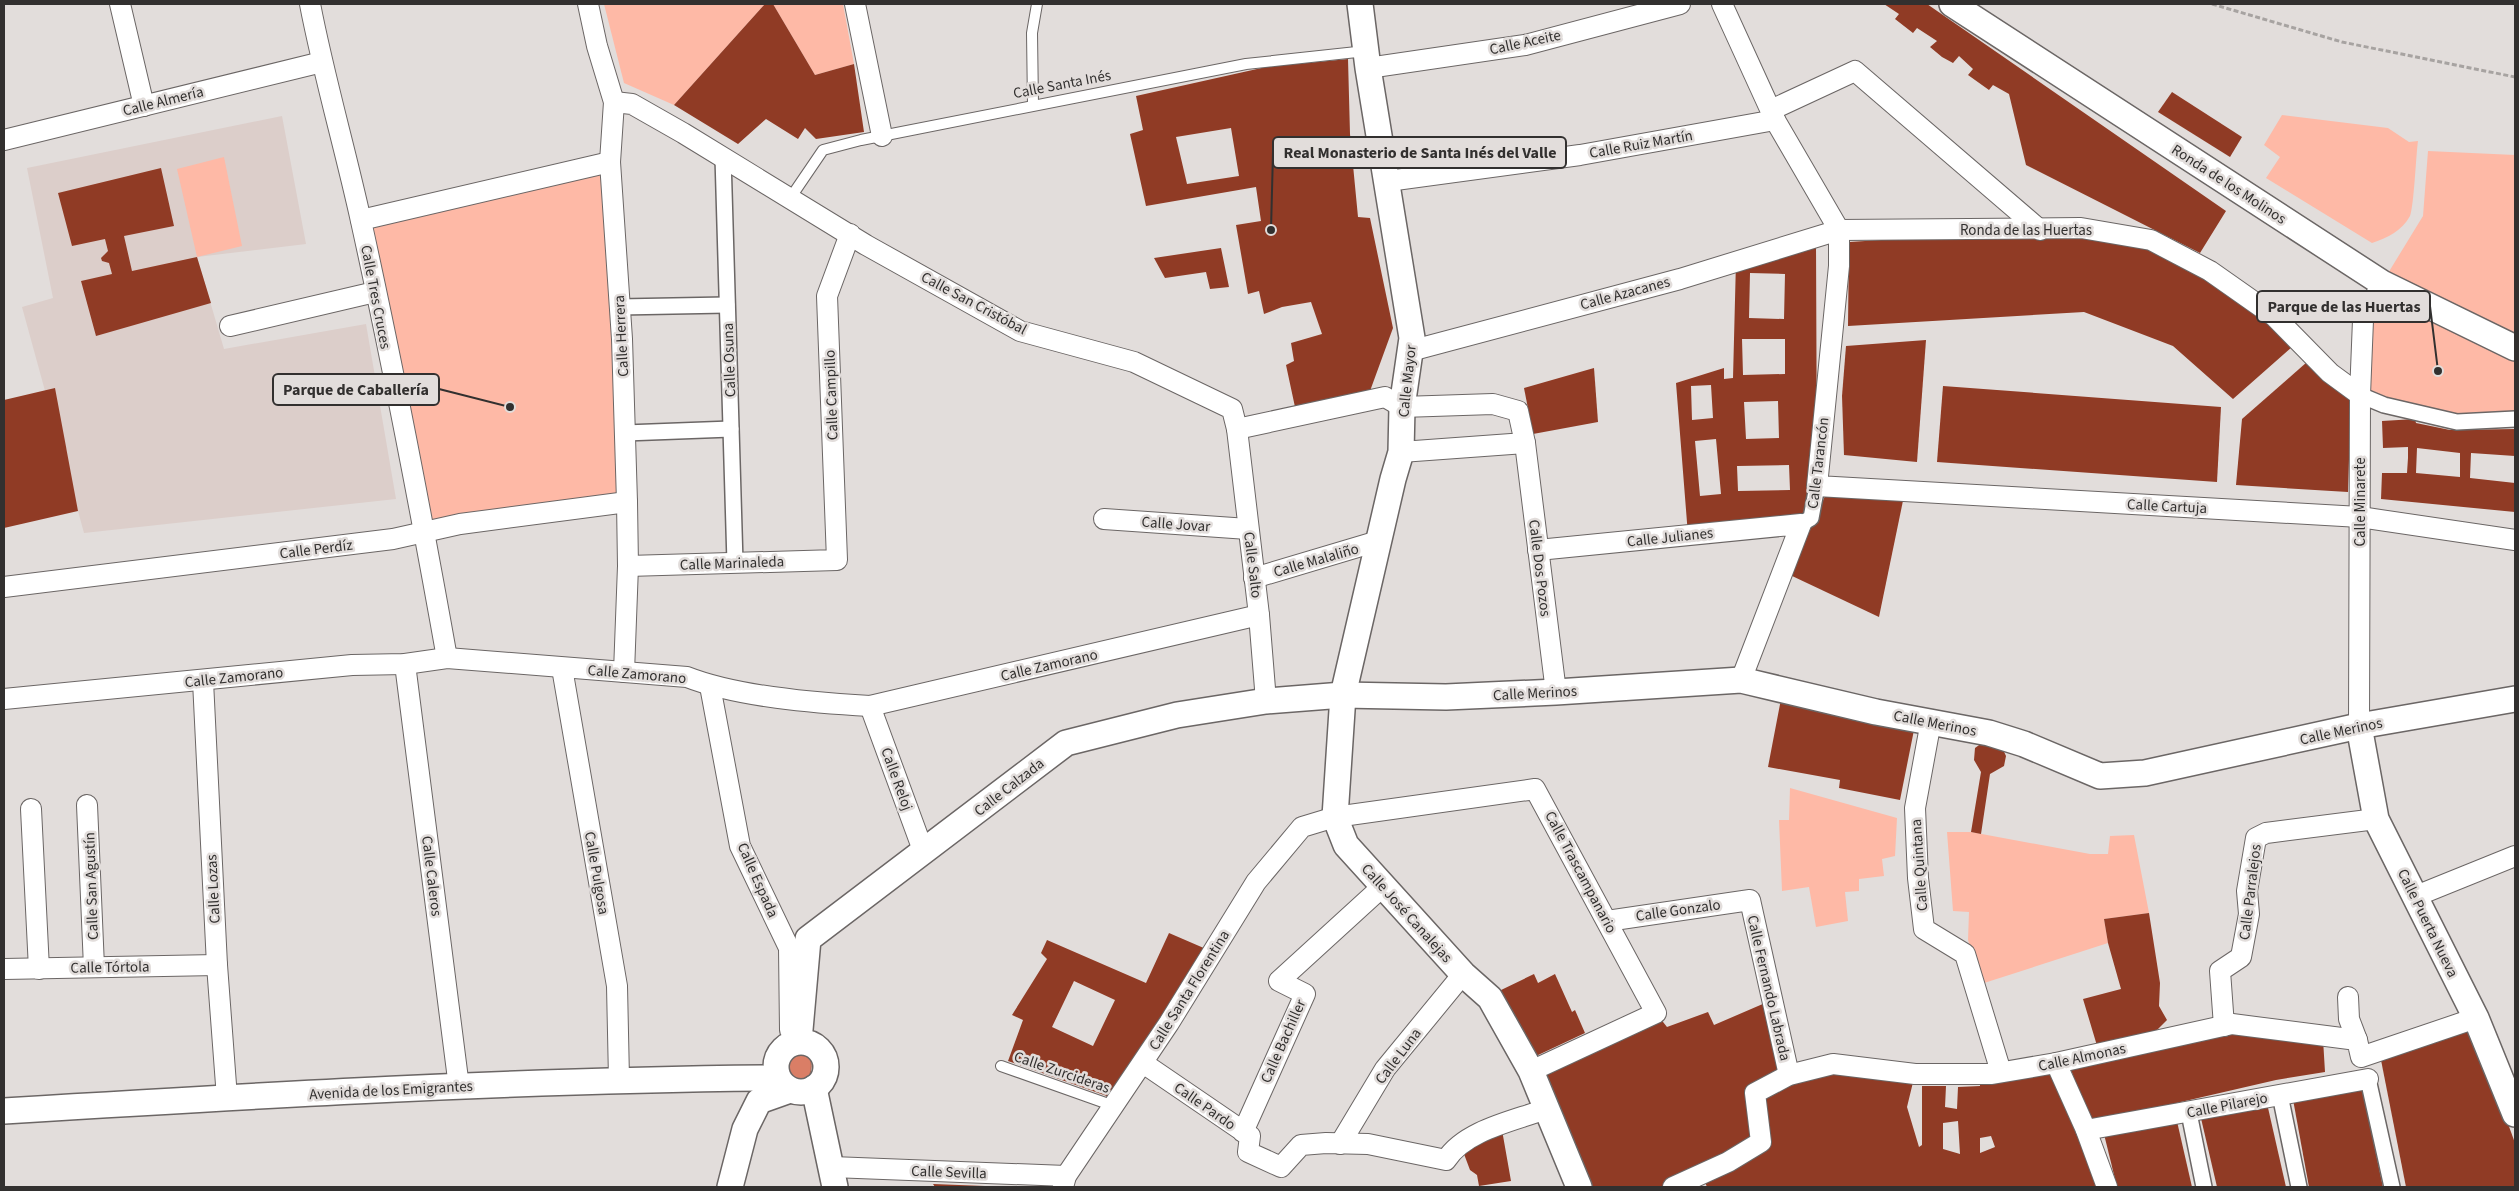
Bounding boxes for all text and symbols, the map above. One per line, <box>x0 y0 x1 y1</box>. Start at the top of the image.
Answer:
street label: Calle Aceite <box>1488 25 1563 60</box>
street label: Calle Santa Inés <box>1011 65 1113 104</box>
street label: Calle Almería <box>121 81 206 122</box>
street label: Calle Ruiz Martín <box>1588 125 1694 164</box>
callout: Real Monasterio de Santa Inés del Valle <box>1273 137 1566 168</box>
street label: Ronda de los Molinos <box>2167 139 2290 229</box>
text: Real Monasterio de Santa Inés del Valle <box>1284 142 1556 164</box>
street label: Ronda de las Huertas <box>1960 220 2092 241</box>
street label: Calle Tres Cruces <box>355 243 396 351</box>
street label: Calle San Cristóbal <box>917 267 1030 340</box>
street label: Calle Azacanes <box>1578 271 1672 316</box>
callout: Parque de las Huertas <box>2257 291 2430 322</box>
street label: Calle Herrera <box>609 295 634 377</box>
text: Parque de las Huertas <box>2267 296 2421 318</box>
street label: Calle Osuna <box>718 322 741 398</box>
street label: Calle Mayor <box>1393 343 1422 418</box>
street label: Calle Campillo <box>819 349 844 441</box>
callout: Parque de Caballería <box>273 374 439 405</box>
text: Parque de Caballería <box>283 379 429 401</box>
street label: Calle Tarancón <box>1802 416 1835 510</box>
street label: Calle Minarete <box>2350 457 2371 547</box>
street label: Calle Cartuja <box>2126 494 2207 519</box>
street label: Calle Jovar <box>1141 512 1212 537</box>
street label: Calle Dos Pozos <box>1523 518 1556 618</box>
street label: Calle Julianes <box>1626 523 1714 552</box>
street label: Calle Salto <box>1238 531 1267 599</box>
street label: Calle Perdíz <box>278 535 354 564</box>
street label: Calle Malaliño <box>1271 538 1361 583</box>
street label: Calle Marinaleda <box>679 551 785 576</box>
street label: Calle Zamorano <box>999 644 1100 687</box>
street label: Calle Zamorano <box>587 660 687 689</box>
street label: Calle Zamorano <box>184 662 284 693</box>
street label: Calle Merinos <box>1493 681 1578 706</box>
street label: Calle Merinos <box>1892 705 1978 742</box>
street label: Calle Merinos <box>2298 712 2384 750</box>
street label: Calle Reloj <box>875 745 918 814</box>
street label: Calle Calzada <box>970 753 1049 821</box>
street label: Calle Trascampanario <box>1539 808 1622 937</box>
street label: Calle Quintana <box>1906 818 1933 912</box>
street label: Calle Pulgosa <box>579 830 614 916</box>
street label: Calle San Agustín <box>79 832 104 940</box>
street label: Calle Caleros <box>416 835 447 918</box>
street label: Calle Espada <box>732 839 783 921</box>
street label: Calle Parralejos <box>2234 843 2267 941</box>
street label: Calle Lozas <box>201 854 226 924</box>
street label: Calle José Canalejas <box>1356 859 1457 968</box>
street label: Calle Puerta Nueva <box>2392 865 2463 981</box>
street label: Calle Gonzalo <box>1634 894 1722 927</box>
street label: Calle Fernando Labrada <box>1742 913 1795 1063</box>
street label: Calle Santa Florentina <box>1144 926 1235 1054</box>
street label: Calle Tórtola <box>70 956 150 979</box>
street label: Calle Bachiller <box>1256 995 1312 1086</box>
street label: Calle Luna <box>1370 1024 1426 1089</box>
street label: Calle Almonas <box>2036 1038 2128 1077</box>
street label: Calle Zurcideras <box>1011 1046 1113 1099</box>
street label: Avenida de los Emigrantes <box>309 1076 473 1105</box>
street label: Calle Pardo <box>1170 1077 1240 1135</box>
street label: Calle Pilarejo <box>2185 1087 2269 1124</box>
street label: Calle Sevilla <box>911 1161 987 1184</box>

